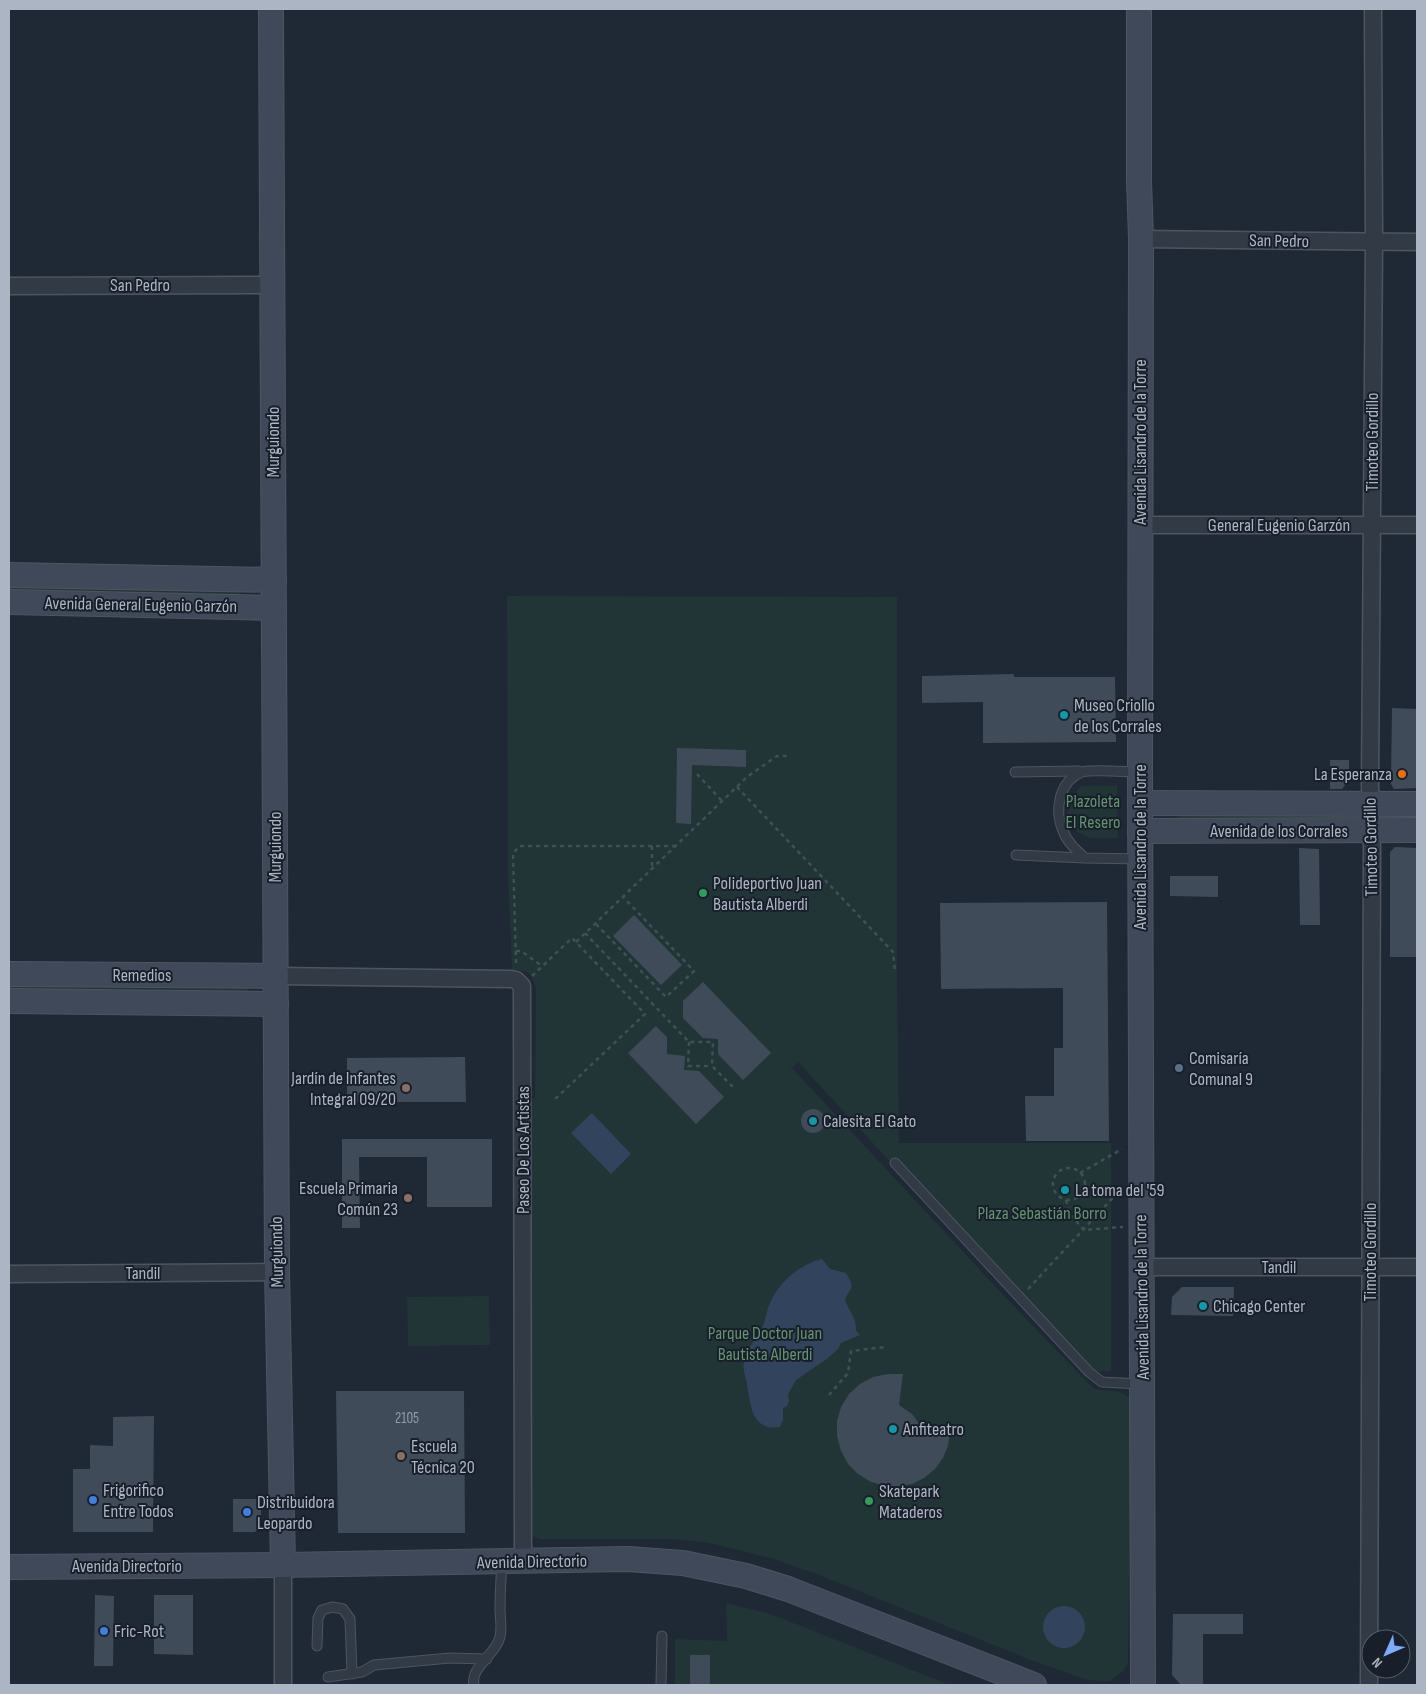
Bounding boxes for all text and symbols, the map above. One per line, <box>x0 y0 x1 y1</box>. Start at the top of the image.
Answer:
street label: San Pedro <box>1249 230 1309 252</box>
street label: San Pedro <box>110 275 170 296</box>
street label: Avenida Lisandro de la Torre <box>1130 359 1151 526</box>
street label: Timoteo Gordillo <box>1362 393 1383 491</box>
street label: Murguiondo <box>263 406 284 478</box>
street label: General Eugenio Garzón <box>1208 515 1350 536</box>
street label: Avenida General Eugenio Garzón <box>44 593 237 617</box>
place label: Museo Criollo de los Corrales <box>1074 695 1162 737</box>
marker: Museo Criollo de los Corrales <box>1058 709 1070 721</box>
street label: Avenida Lisandro de la Torre <box>1130 764 1151 931</box>
place label: La Esperanza <box>1314 764 1392 785</box>
marker: La Esperanza <box>1396 768 1408 780</box>
park label: Plazoleta El Resero <box>1065 791 1121 833</box>
street label: Timoteo Gordillo <box>1360 797 1382 897</box>
street label: Murguiondo <box>265 811 286 883</box>
street label: Avenida de los Corrales <box>1209 821 1348 842</box>
place label: Polideportivo Juan Bautista Alberdi <box>713 873 822 915</box>
marker: Polideportivo Juan Bautista Alberdi <box>697 887 709 899</box>
street label: Remedios <box>113 965 171 986</box>
place label: Comisaría Comunal 9 <box>1189 1048 1253 1090</box>
marker: Comisaría Comunal 9 <box>1173 1062 1185 1074</box>
place label: Jardín de Infantes Integral 09/20 <box>290 1068 396 1110</box>
marker: Jardín de Infantes Integral 09/20 <box>400 1082 412 1094</box>
street label: Paseo De Los Artistas <box>513 1086 534 1214</box>
place label: Calesita El Gato <box>823 1111 916 1132</box>
marker: Calesita El Gato <box>807 1115 819 1127</box>
place label: Escuela Primaria Común 23 <box>299 1178 398 1220</box>
place label: La toma del '59 <box>1075 1180 1165 1201</box>
marker: La toma del '59 <box>1059 1184 1071 1196</box>
marker: Escuela Primaria Común 23 <box>402 1192 414 1204</box>
park label: Plaza Sebastián Borro <box>977 1203 1107 1224</box>
street label: Timoteo Gordillo <box>1360 1203 1381 1301</box>
street label: Avenida Lisandro de la Torre <box>1130 1214 1154 1381</box>
street label: Murguiondo <box>266 1216 288 1288</box>
street label: Tandil <box>1262 1257 1296 1278</box>
street label: Tandil <box>126 1263 160 1284</box>
place label: Chicago Center <box>1213 1296 1306 1317</box>
marker: Chicago Center <box>1197 1300 1209 1312</box>
park label: Parque Doctor Juan Bautista Alberdi <box>708 1323 822 1365</box>
house number: 2105 <box>395 1409 419 1428</box>
place label: Anfiteatro <box>902 1419 964 1440</box>
marker: Anfiteatro <box>887 1423 899 1435</box>
place label: Escuela Técnica 20 <box>411 1436 475 1478</box>
marker: Escuela Técnica 20 <box>395 1450 407 1462</box>
place label: Frigorifico Entre Todos <box>103 1480 174 1522</box>
place label: Skatepark Mataderos <box>879 1481 943 1523</box>
place label: Distribuidora Leopardo <box>257 1492 335 1534</box>
marker: Frigorifico Entre Todos <box>87 1494 99 1506</box>
marker: Skatepark Mataderos <box>863 1495 875 1507</box>
marker: Distribuidora Leopardo <box>241 1506 253 1518</box>
street label: Avenida Directorio <box>476 1551 587 1573</box>
street label: Avenida Directorio <box>71 1556 182 1577</box>
place label: Fric-Rot <box>114 1621 165 1642</box>
marker: Fric-Rot <box>98 1625 110 1637</box>
north arrow <box>1361 1629 1411 1679</box>
text: N <box>1369 1654 1386 1671</box>

